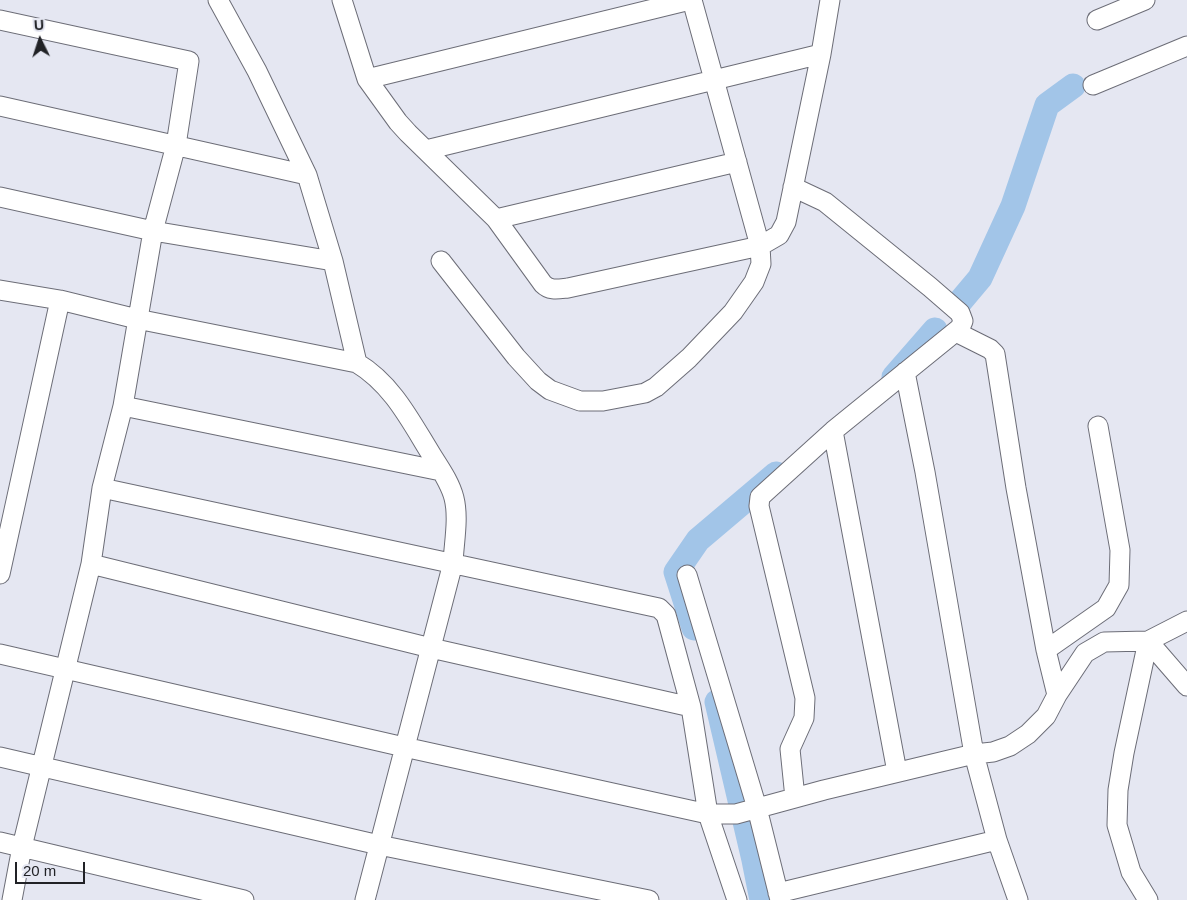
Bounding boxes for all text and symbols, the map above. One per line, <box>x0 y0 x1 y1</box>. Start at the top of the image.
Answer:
north arrow <box>15 15 65 65</box>
text: U <box>33 17 45 33</box>
scale bar <box>18 852 88 884</box>
text: 20 m <box>23 862 56 879</box>

